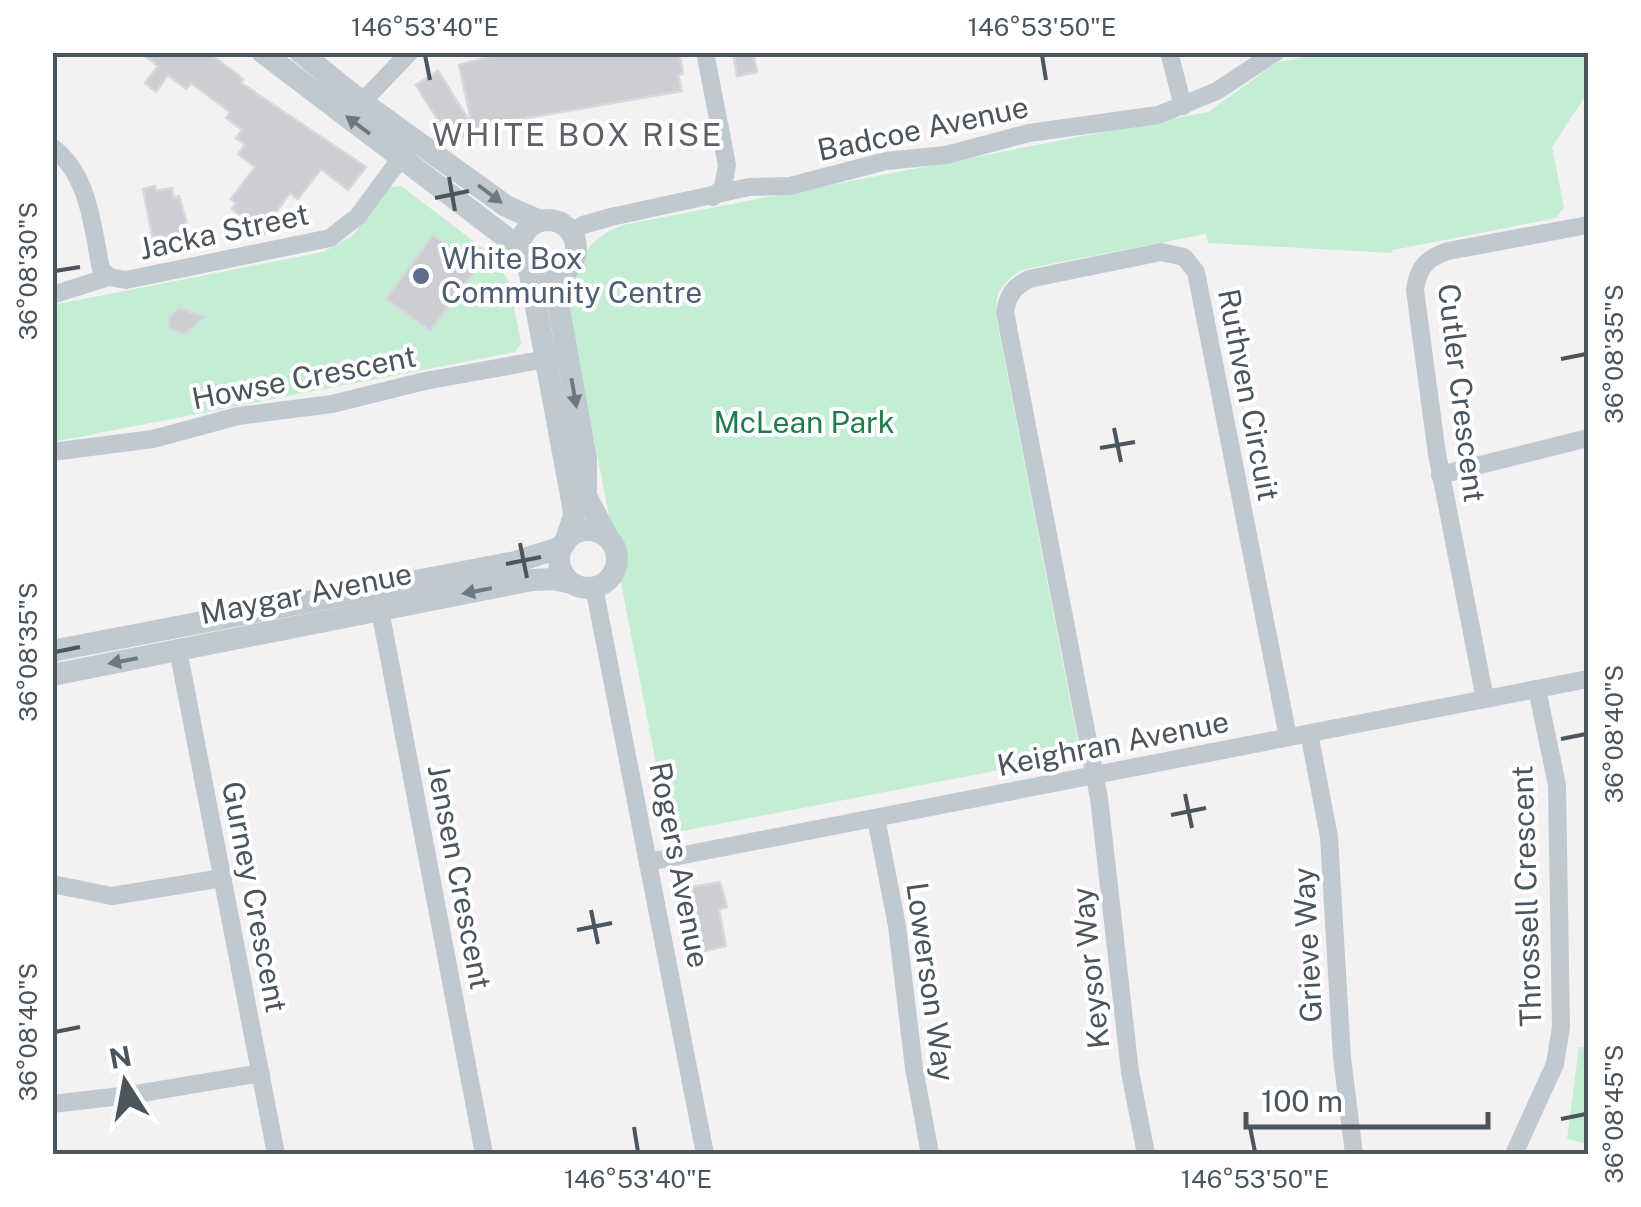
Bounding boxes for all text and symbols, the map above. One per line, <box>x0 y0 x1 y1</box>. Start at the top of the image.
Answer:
text: 146°53'40"E <box>351 12 499 42</box>
text: 146°53'50"E <box>968 12 1116 42</box>
street label: Badcoe Avenue <box>814 88 1032 168</box>
one-way arrow <box>345 116 371 136</box>
district label: WHITE BOX RISE <box>432 116 724 153</box>
one-way arrow <box>477 184 503 204</box>
street label: Jacka Street <box>136 196 312 267</box>
text: 36°08'30"S <box>13 202 43 340</box>
place label: White Box Community Centre <box>441 240 702 310</box>
marker: White Box Community Centre <box>410 265 432 287</box>
street label: Cutler Crescent <box>1431 282 1493 504</box>
text: 36°08'35"S <box>1599 284 1629 424</box>
street label: Ruthven Circuit <box>1211 286 1287 504</box>
street label: Howse Crescent <box>189 338 419 416</box>
one-way arrow <box>567 378 582 410</box>
park label: McLean Park <box>713 404 895 440</box>
street label: Maygar Avenue <box>197 555 415 631</box>
text: 36°08'35"S <box>13 582 43 722</box>
one-way arrow <box>460 584 492 599</box>
one-way arrow <box>107 653 138 669</box>
text: 36°08'40"S <box>1599 665 1629 803</box>
street label: Keighran Avenue <box>994 703 1232 783</box>
street label: Rogers Avenue <box>642 759 718 971</box>
street label: Jensen Crescent <box>421 761 499 992</box>
street label: Throssell Crescent <box>1503 765 1549 1027</box>
street label: Gurney Crescent <box>215 778 295 1015</box>
street label: Grieve Way <box>1285 866 1329 1024</box>
street label: Lowerson Way <box>899 880 963 1084</box>
street label: Keysor Way <box>1064 886 1116 1051</box>
text: 36°08'40"S <box>13 963 43 1101</box>
north arrow <box>75 1032 175 1132</box>
text: N <box>106 1039 134 1075</box>
text: 36°08'45"S <box>1599 1044 1629 1184</box>
scale bar <box>1246 1067 1488 1129</box>
text: 100 m <box>1261 1083 1343 1119</box>
text: 146°53'40"E <box>564 1164 712 1194</box>
text: 146°53'50"E <box>1181 1164 1329 1194</box>

